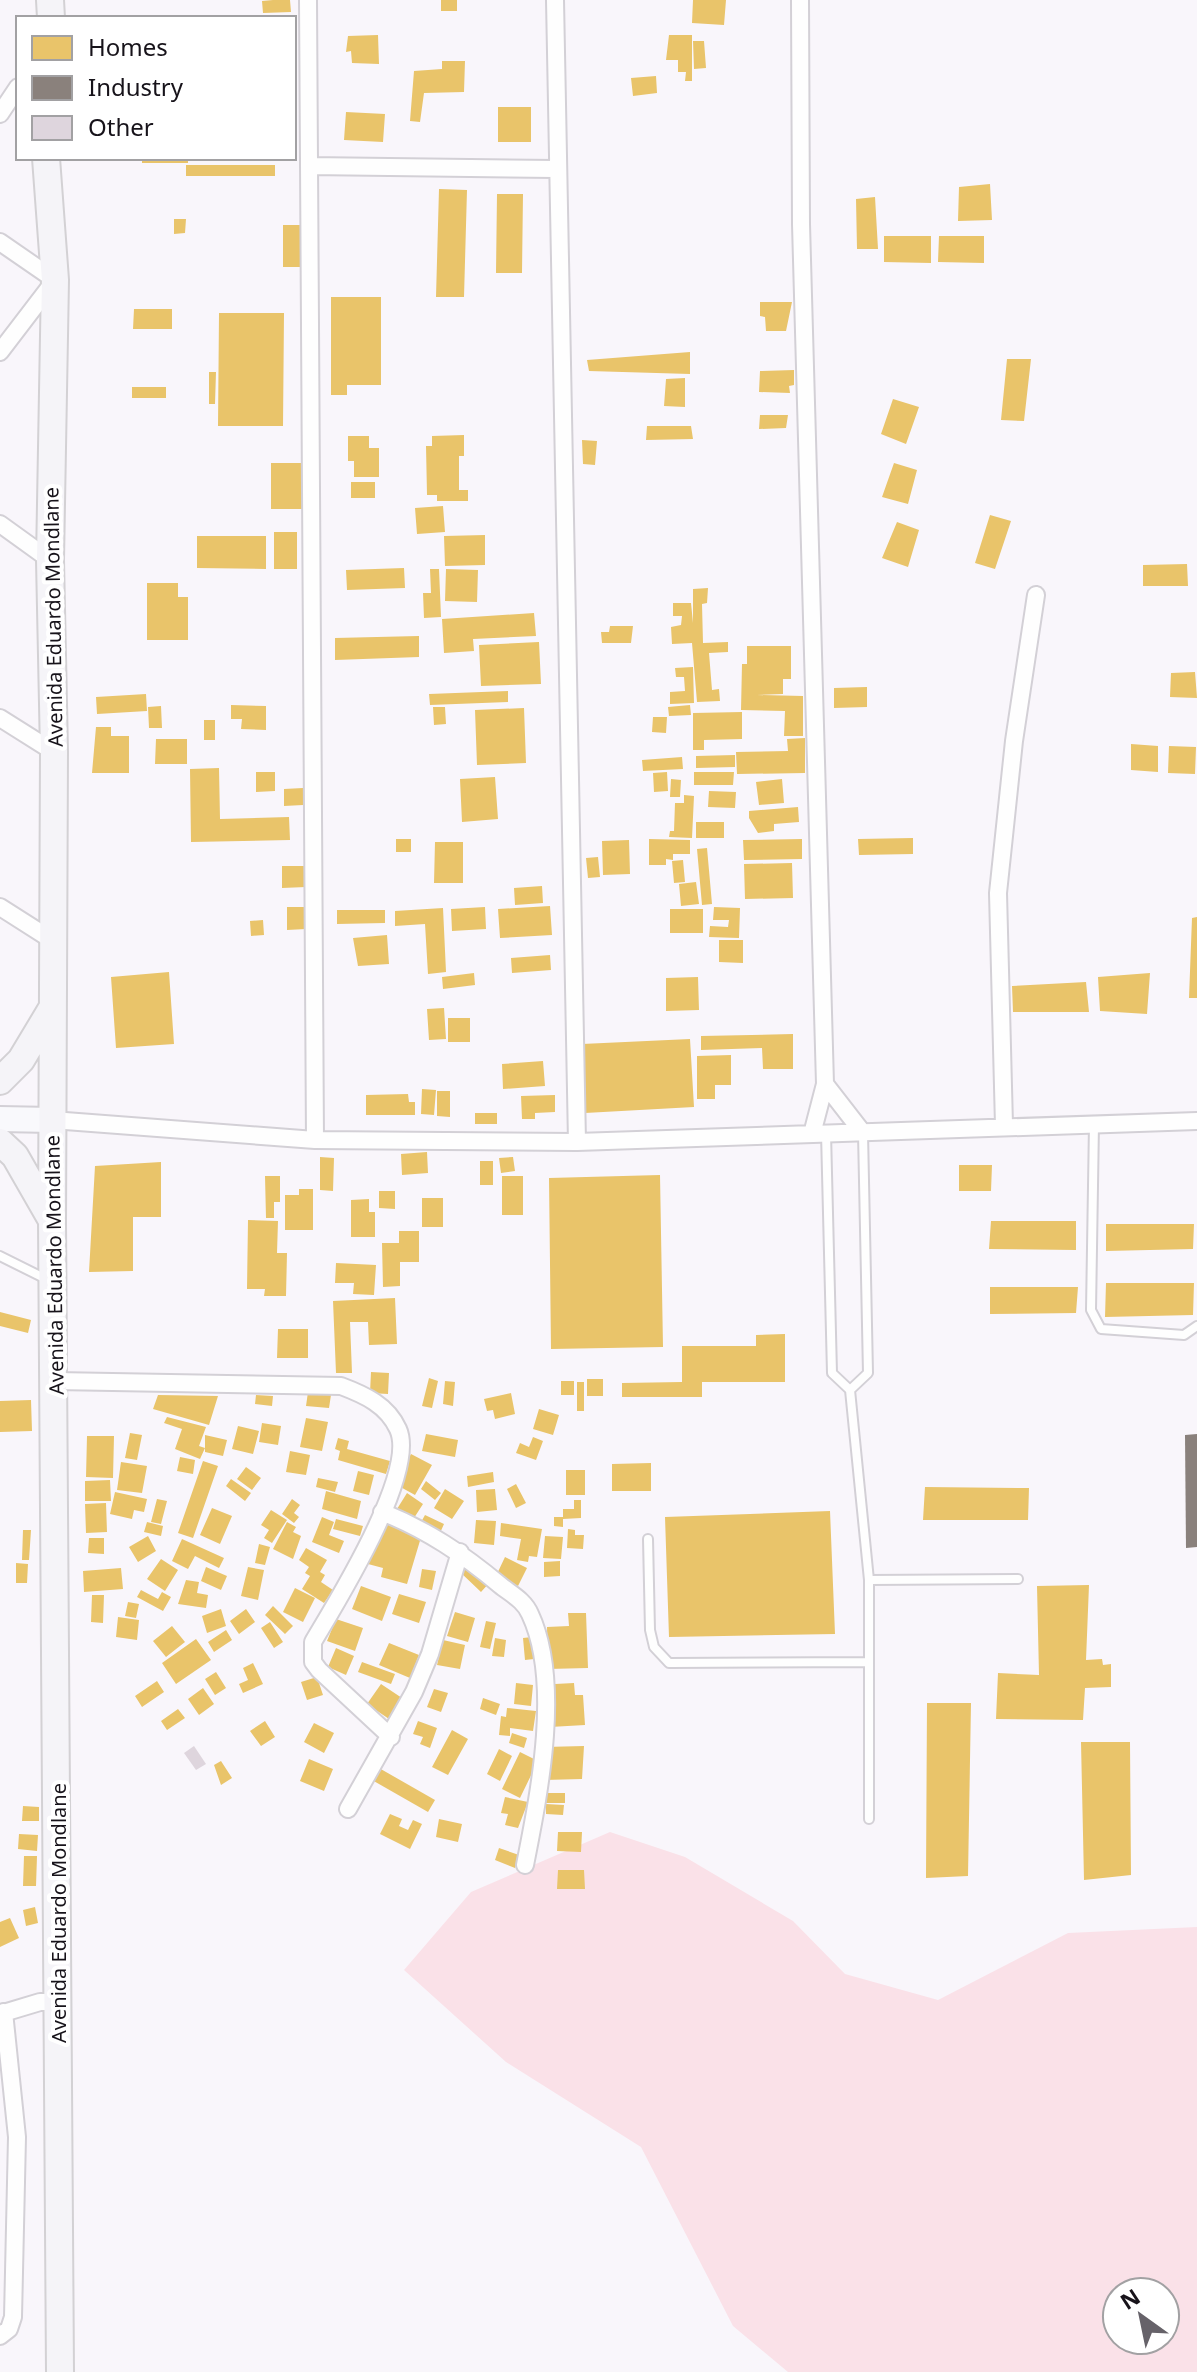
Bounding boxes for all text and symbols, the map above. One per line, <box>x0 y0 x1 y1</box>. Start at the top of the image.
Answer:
legend <box>16 16 296 160</box>
text: Homes <box>88 30 168 63</box>
text: Industry <box>88 70 184 103</box>
text: Other <box>88 110 154 143</box>
street label: Avenida Eduardo Mondlane <box>37 487 69 747</box>
street label: Avenida Eduardo Mondlane <box>38 1135 70 1395</box>
street label: Avenida Eduardo Mondlane <box>45 1783 72 2043</box>
north arrow <box>1101 2276 1181 2356</box>
text: N <box>1114 2281 1145 2316</box>

